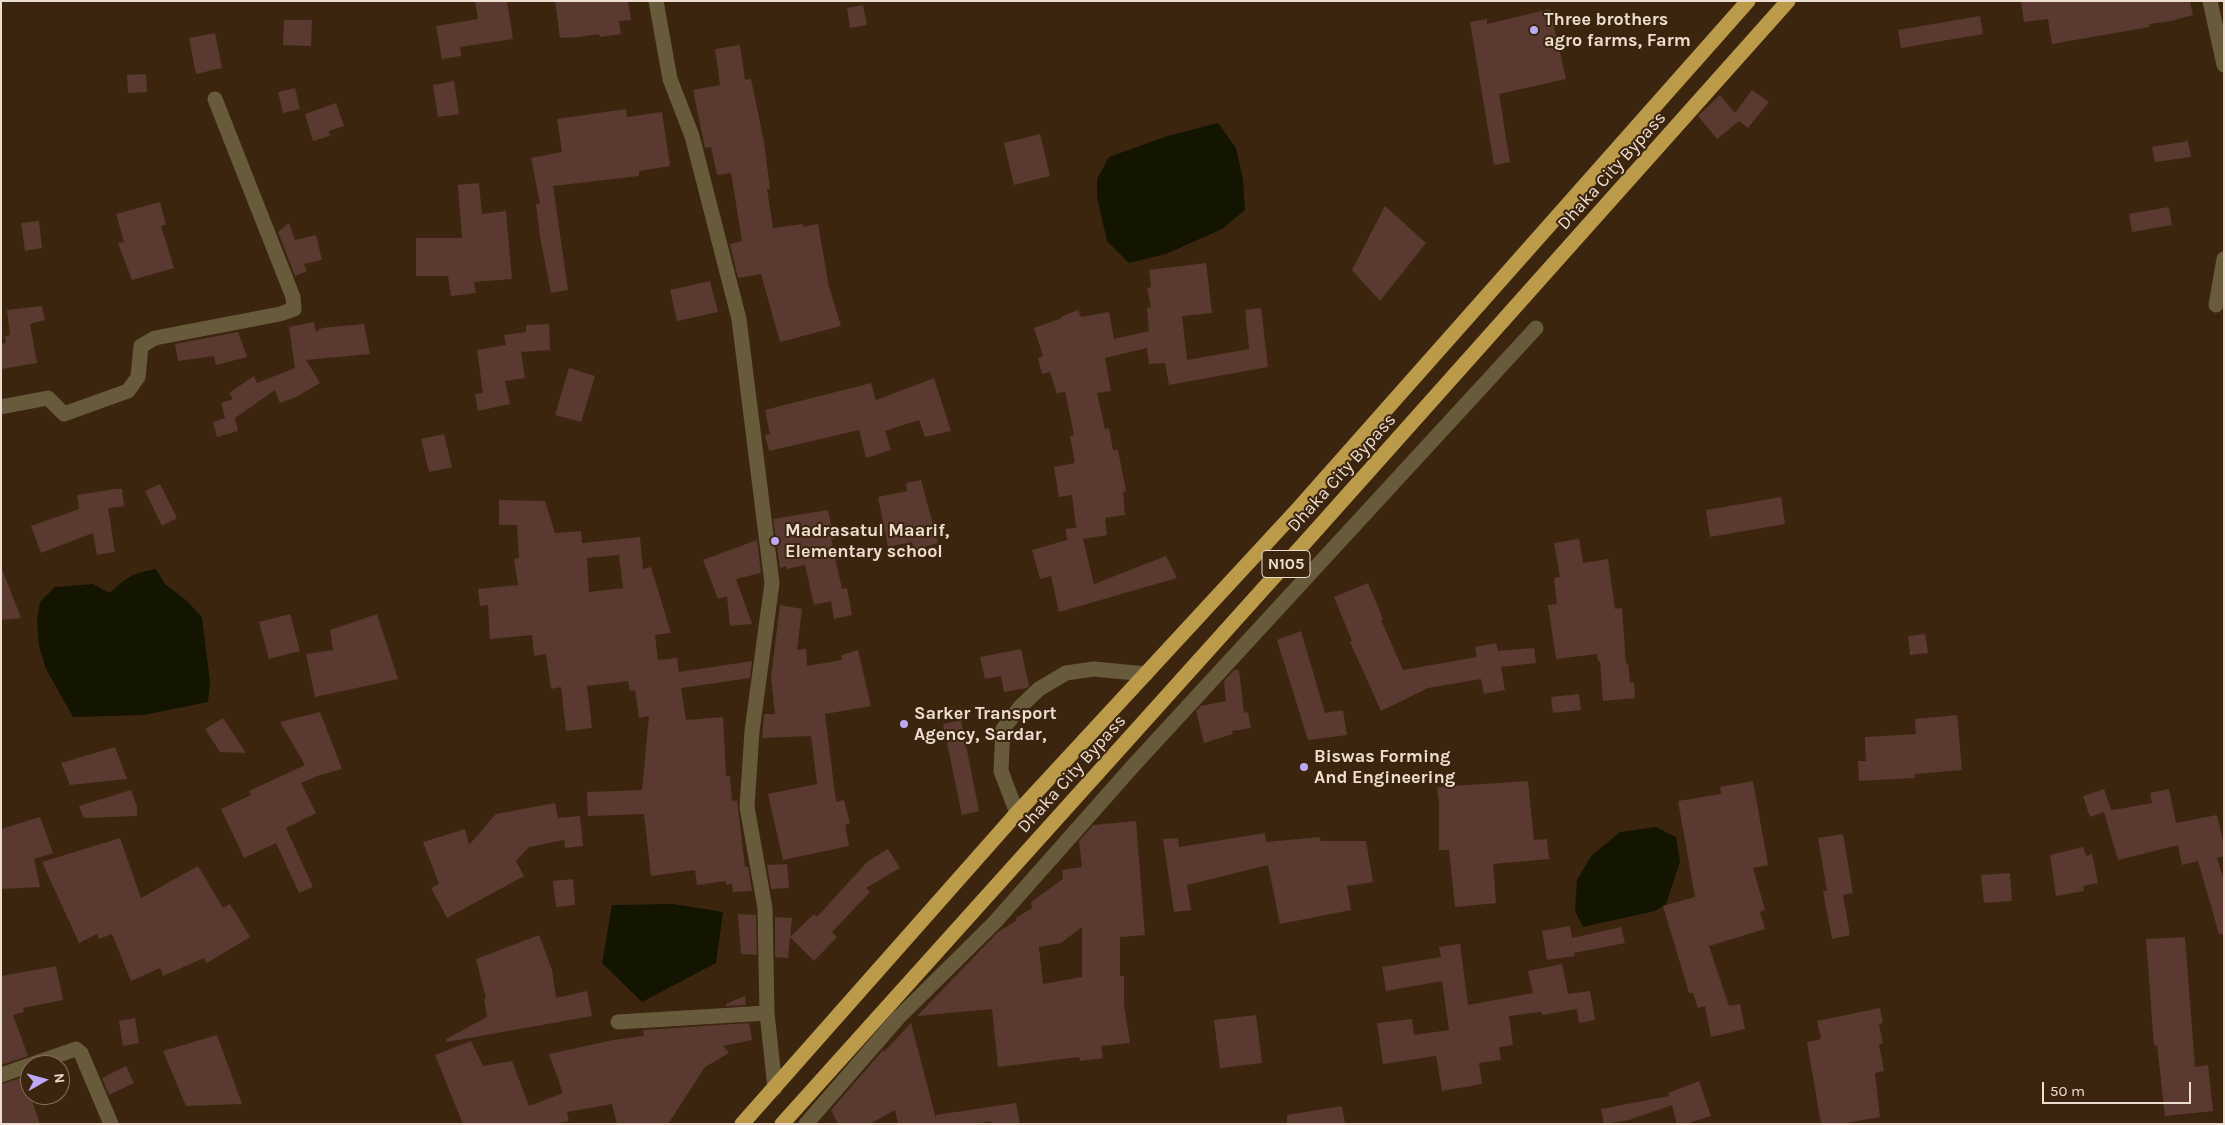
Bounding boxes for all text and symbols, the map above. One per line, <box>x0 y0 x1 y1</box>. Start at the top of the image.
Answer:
place label: Three brothers agro farms, Farm <box>1544 9 1691 52</box>
marker: Three brothers agro farms, Farm <box>1528 24 1540 36</box>
street label: Dhaka City Bypass <box>1553 107 1671 235</box>
street label: Dhaka City Bypass <box>1283 409 1401 537</box>
place label: Madrasatul Maarif, Elementary school <box>785 520 949 562</box>
marker: Madrasatul Maarif, Elementary school <box>769 535 781 547</box>
road number: N105 <box>1262 550 1310 578</box>
place label: Sarker Transport Agency, Sardar, <box>914 703 1057 746</box>
street label: Dhaka City Bypass <box>1013 710 1131 838</box>
marker: Sarker Transport Agency, Sardar, <box>898 718 910 730</box>
place label: Biswas Forming And Engineering <box>1314 746 1455 789</box>
marker: Biswas Forming And Engineering <box>1298 761 1310 773</box>
north arrow <box>20 1055 70 1105</box>
text: N <box>50 1072 68 1084</box>
scale bar <box>2045 1072 2194 1104</box>
text: 50 m <box>2050 1082 2085 1100</box>

